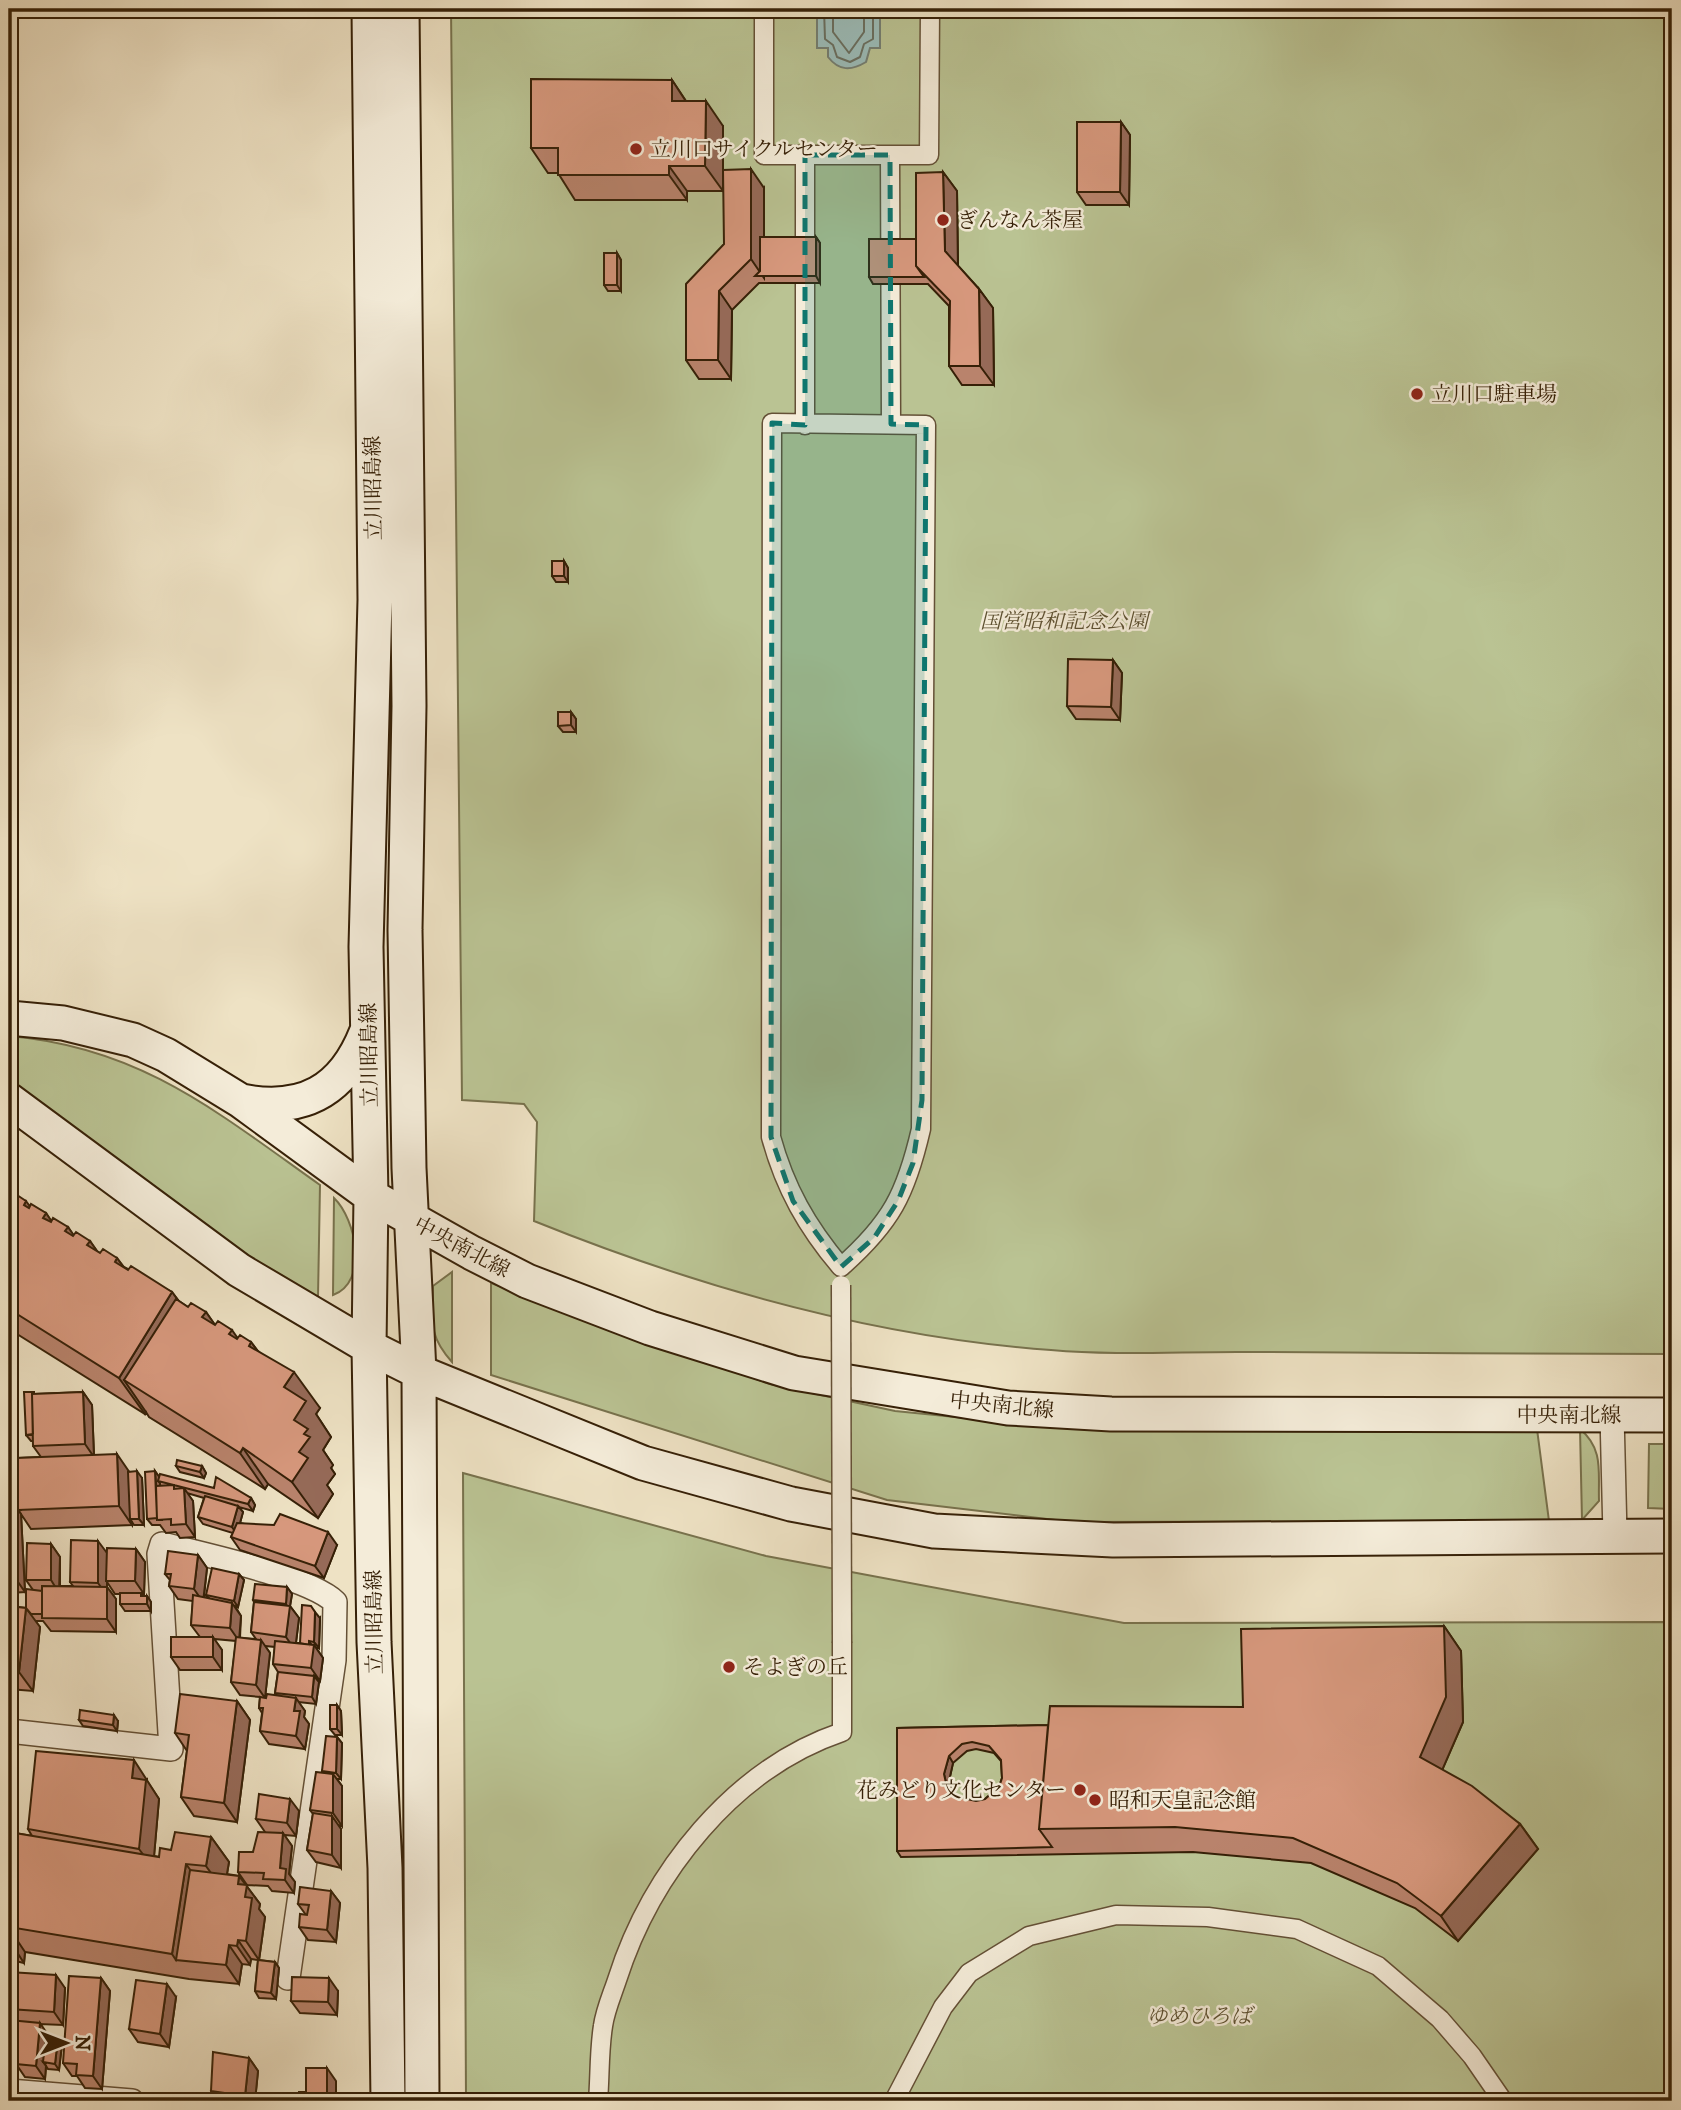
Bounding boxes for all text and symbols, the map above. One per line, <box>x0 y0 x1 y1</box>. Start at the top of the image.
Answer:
place label: 立川口サイクルセンター <box>650 137 878 163</box>
marker: 立川口サイクルセンター <box>628 141 644 157</box>
place label: ぎんなん茶屋 <box>957 208 1083 234</box>
marker: ぎんなん茶屋 <box>935 212 951 228</box>
place label: 立川口駐車場 <box>1431 382 1557 408</box>
marker: 立川口駐車場 <box>1409 386 1425 402</box>
street label: 立川昭島線 <box>360 435 388 541</box>
park label: 国営昭和記念公園 <box>980 609 1151 635</box>
street label: 立川昭島線 <box>356 1002 384 1108</box>
street label: 中央南北線 <box>409 1212 514 1284</box>
street label: 中央南北線 <box>948 1388 1055 1424</box>
street label: 中央南北線 <box>1517 1403 1622 1429</box>
street label: 立川昭島線 <box>361 1569 389 1675</box>
place label: そよぎの丘 <box>743 1655 848 1681</box>
marker: そよぎの丘 <box>721 1659 737 1675</box>
place label: 花みどり文化センター <box>857 1778 1066 1804</box>
marker: 花みどり文化センター <box>1072 1782 1088 1798</box>
place label: 昭和天皇記念館 <box>1109 1788 1256 1814</box>
marker: 昭和天皇記念館 <box>1087 1792 1103 1808</box>
park label: ゆめひろば <box>1147 2004 1255 2030</box>
north arrow <box>32 2008 102 2078</box>
text: N <box>70 2035 93 2051</box>

